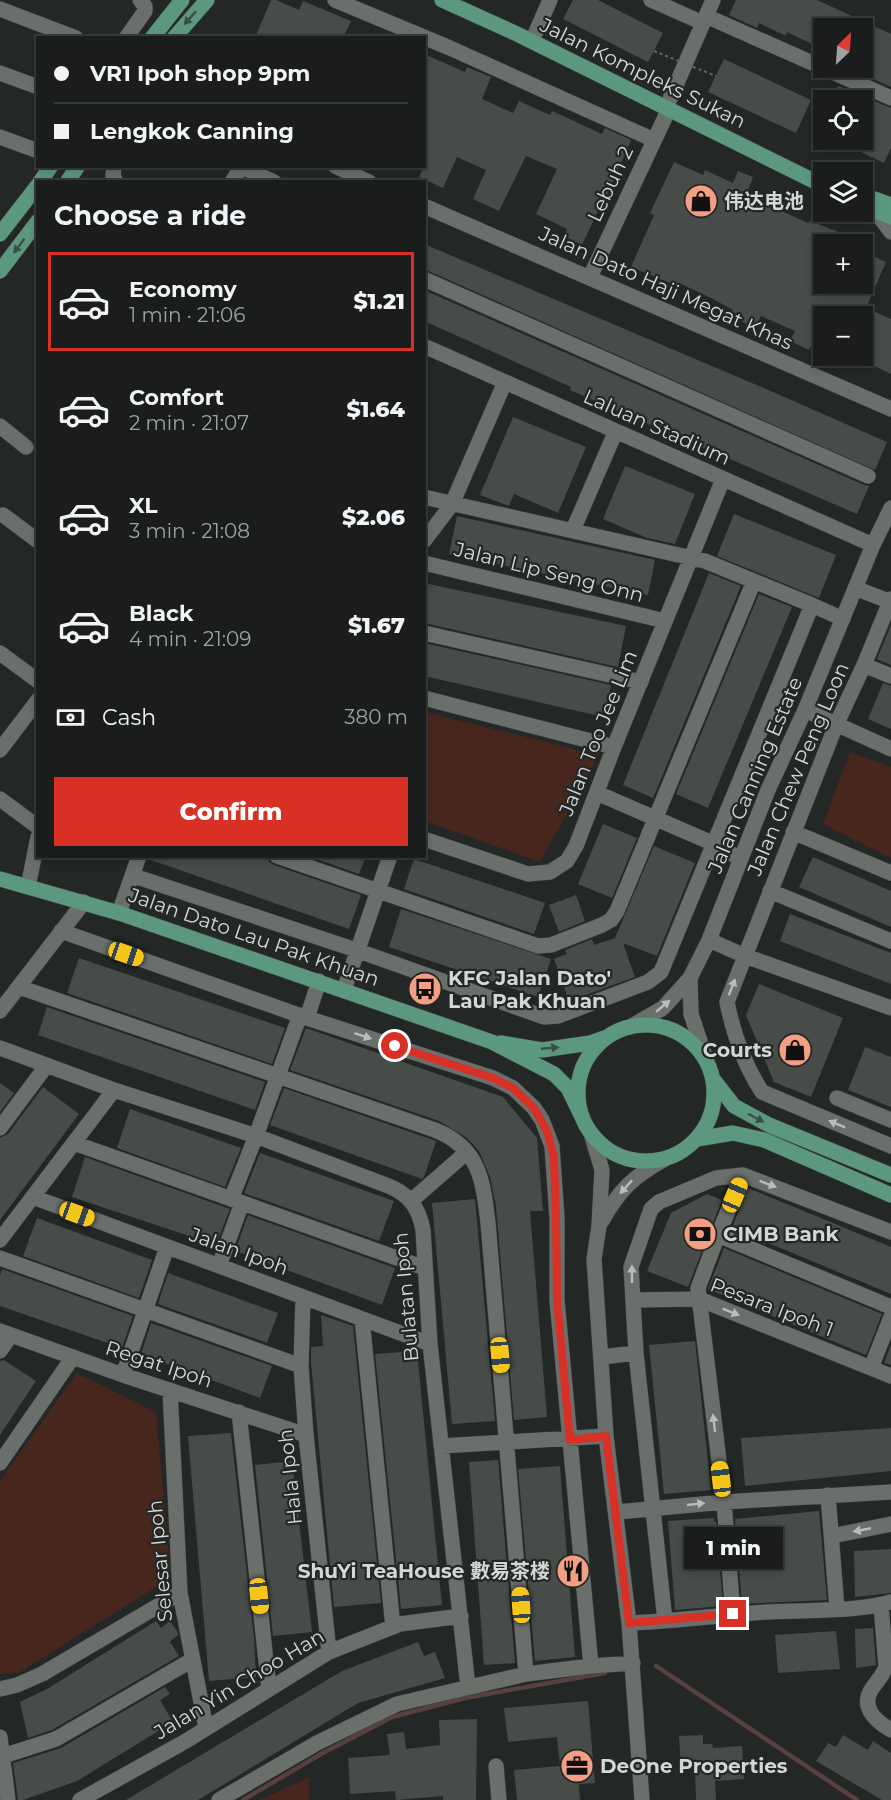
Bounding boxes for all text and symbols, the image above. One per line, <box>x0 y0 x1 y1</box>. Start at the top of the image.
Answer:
one-way arrow <box>184 10 197 25</box>
street label: Jalan Kompleks Sukan <box>535 12 750 133</box>
north arrow <box>813 18 873 78</box>
map controls <box>813 18 873 366</box>
text: VR1 Ipoh shop 9pm <box>90 60 310 87</box>
button: locate <box>813 90 873 150</box>
text: Lengkok Canning <box>90 118 294 145</box>
street label: Lebuh 2 <box>582 142 638 226</box>
button: layers <box>813 162 873 222</box>
shop icon: 伟达电池 <box>683 183 719 219</box>
place label: 伟达电池 <box>724 189 804 213</box>
text: Choose a ride <box>54 199 246 232</box>
street label: Jalan Dato Haji Megat Khas <box>535 221 797 355</box>
button: + <box>813 234 873 294</box>
one-way arrow <box>13 239 25 254</box>
icon: car <box>57 275 111 329</box>
text: Economy <box>129 276 237 303</box>
text: $1.21 <box>354 288 405 315</box>
text: 1 min · 21:06 <box>129 303 245 327</box>
button: − <box>813 306 873 366</box>
icon: car <box>57 383 111 437</box>
text: Comfort <box>129 384 224 411</box>
street label: Laluan Stadium <box>580 384 734 470</box>
text: $1.64 <box>346 396 405 423</box>
text: 2 min · 21:07 <box>129 411 249 435</box>
icon: car <box>57 491 111 545</box>
text: XL <box>129 492 158 519</box>
text: $2.06 <box>342 504 405 531</box>
text: 3 min · 21:08 <box>129 519 250 543</box>
street label: Jalan Lip Seng Onn <box>451 537 646 607</box>
icon: car <box>57 599 111 653</box>
text: Black <box>129 600 193 627</box>
text: $1.67 <box>348 612 405 639</box>
text: 4 min · 21:09 <box>129 627 251 651</box>
street label: Jalan Too Jee Lim <box>553 647 642 820</box>
street label: Jalan Chew Peng Loon <box>742 659 854 880</box>
street label: Jalan Canning Estate <box>702 673 807 878</box>
icon: cash <box>54 701 87 734</box>
text: Cash <box>102 704 156 731</box>
text: 380 m <box>344 705 408 729</box>
button: Confirm <box>54 777 408 846</box>
street label: Jalan Dato Lau Pak Khuan <box>125 882 382 991</box>
car <box>106 940 146 968</box>
place label: KFC Jalan Dato' Lau Pak Khuan <box>448 966 611 1013</box>
bus stop icon: KFC Jalan Dato' Lau Pak Khuan <box>407 971 443 1007</box>
one-way arrow <box>727 977 737 995</box>
one-way arrow <box>655 1000 671 1013</box>
one-way arrow <box>354 1031 372 1041</box>
route start <box>381 1032 408 1059</box>
shop icon: Courts <box>777 1032 813 1068</box>
place label: Courts <box>703 1038 772 1062</box>
one-way arrow <box>540 1043 559 1053</box>
one-way arrow <box>747 1113 764 1123</box>
one-way arrow <box>828 1119 846 1128</box>
car <box>720 1175 750 1215</box>
one-way arrow <box>619 1179 633 1194</box>
one-way arrow <box>760 1180 778 1190</box>
car <box>57 1199 97 1229</box>
bank icon: CIMB Bank <box>682 1216 718 1252</box>
street label: Jalan Ipoh <box>185 1222 292 1280</box>
place label: CIMB Bank <box>723 1222 840 1246</box>
street label: Bulatan Ipoh <box>388 1231 424 1363</box>
one-way arrow <box>627 1264 637 1283</box>
street label: Pesara Ipoh 1 <box>707 1272 837 1342</box>
one-way arrow <box>722 1308 740 1317</box>
street label: Regat Ipoh <box>102 1335 216 1393</box>
car <box>489 1336 511 1374</box>
one-way arrow <box>709 1413 719 1432</box>
street label: Hala Ipoh <box>273 1428 307 1526</box>
car <box>710 1460 732 1498</box>
street label: Selesar Ipoh <box>143 1499 177 1623</box>
one-way arrow <box>686 1500 705 1509</box>
one-way arrow <box>852 1526 871 1535</box>
callout: 1 min <box>684 1527 783 1569</box>
text: 1 min <box>706 1536 761 1560</box>
restaurant icon: ShuYi TeaHouse 數易茶楼 <box>555 1553 591 1589</box>
place label: ShuYi TeaHouse 數易茶楼 <box>298 1559 550 1583</box>
car <box>248 1577 270 1615</box>
car <box>511 1586 531 1624</box>
route end <box>719 1600 746 1627</box>
street label: Jalan Yin Choo Han <box>149 1624 328 1745</box>
office icon: DeOne Properties <box>559 1748 595 1784</box>
place label: DeOne Properties <box>600 1754 788 1778</box>

